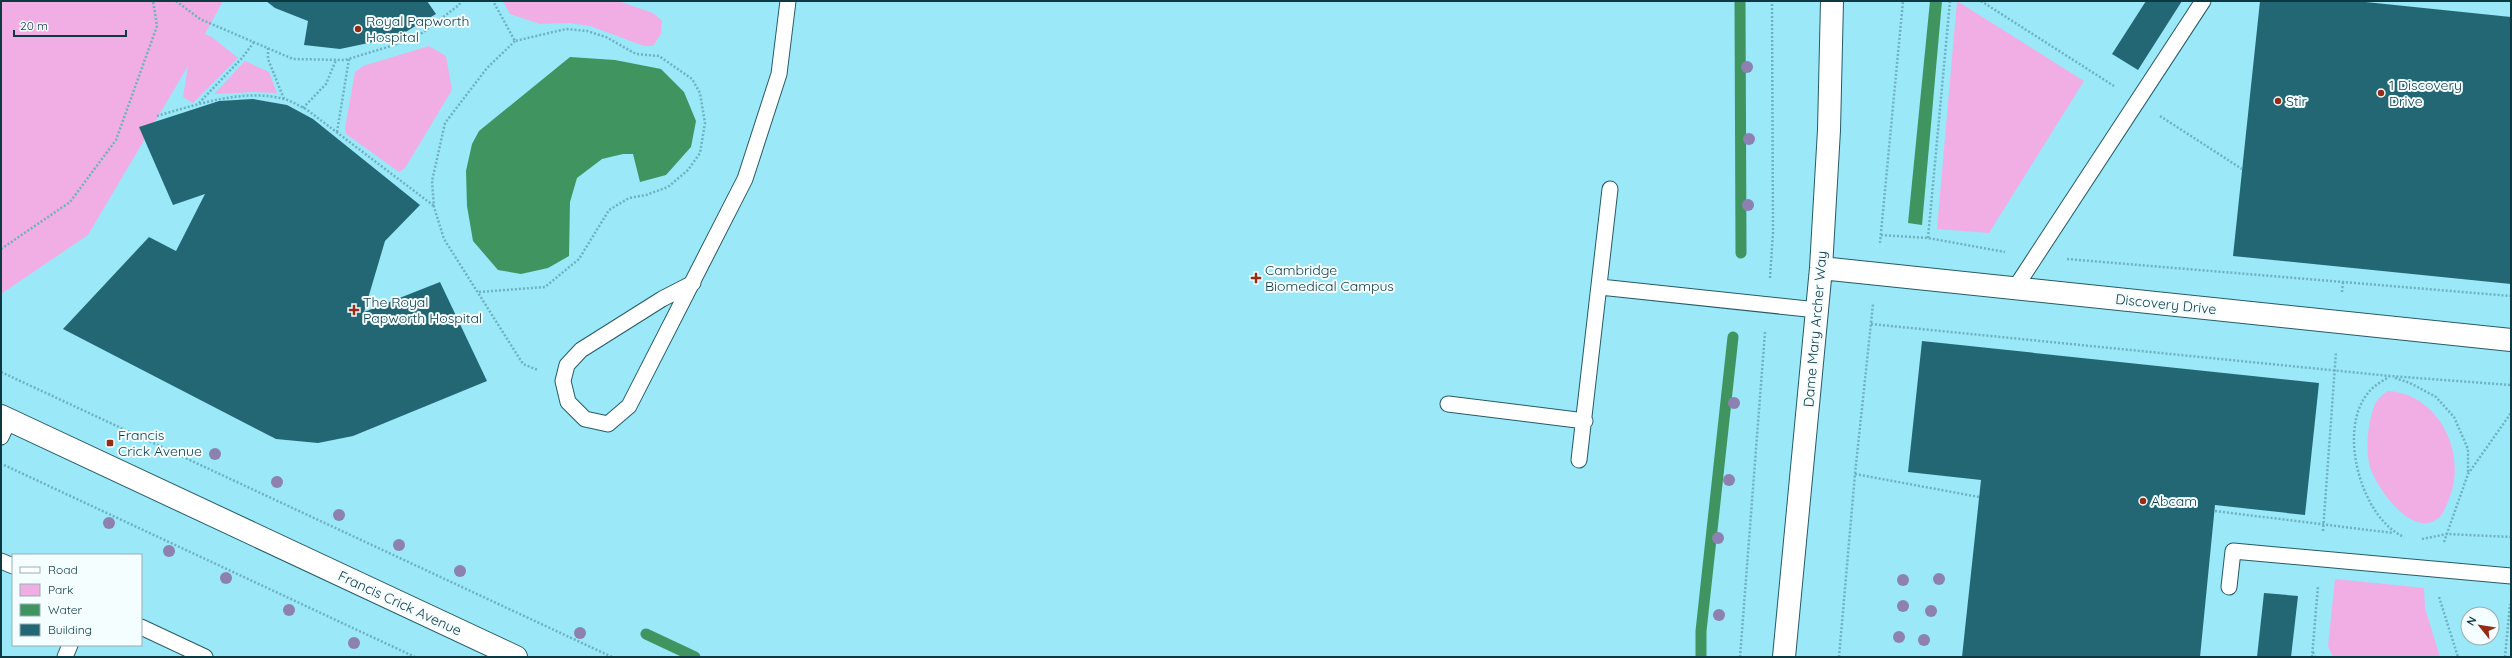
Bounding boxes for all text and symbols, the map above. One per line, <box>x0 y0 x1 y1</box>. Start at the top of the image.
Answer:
scale bar <box>14 12 126 38</box>
place label: Royal Papworth Hospital <box>366 12 470 46</box>
text: 20 m <box>20 18 48 33</box>
marker: Royal Papworth Hospital <box>353 24 363 34</box>
place label: 1 Discovery Drive <box>2389 76 2462 110</box>
marker: 1 Discovery Drive <box>2376 88 2386 98</box>
place label: Stir <box>2286 92 2308 110</box>
marker: Stir <box>2273 96 2283 106</box>
street label: Dame Mary Archer Way <box>1799 250 1831 408</box>
place label: Cambridge Biomedical Campus <box>1265 261 1394 295</box>
marker: Cambridge Biomedical Campus <box>1250 272 1262 284</box>
street label: Discovery Drive <box>2115 290 2217 318</box>
place label: The Royal Papworth Hospital <box>363 293 482 327</box>
marker: The Royal Papworth Hospital <box>348 304 360 316</box>
place label: Francis Crick Avenue <box>118 426 202 460</box>
marker: Francis Crick Avenue <box>105 438 115 448</box>
place label: Abcam <box>2151 492 2197 510</box>
marker: Abcam <box>2138 496 2148 506</box>
legend <box>12 554 142 646</box>
text: Road <box>48 562 78 577</box>
street label: Francis Crick Avenue <box>335 566 465 640</box>
text: Park <box>48 582 73 597</box>
text: Water <box>48 602 83 617</box>
north arrow <box>2460 606 2500 646</box>
text: N <box>2463 614 2479 628</box>
text: Building <box>48 622 92 637</box>

